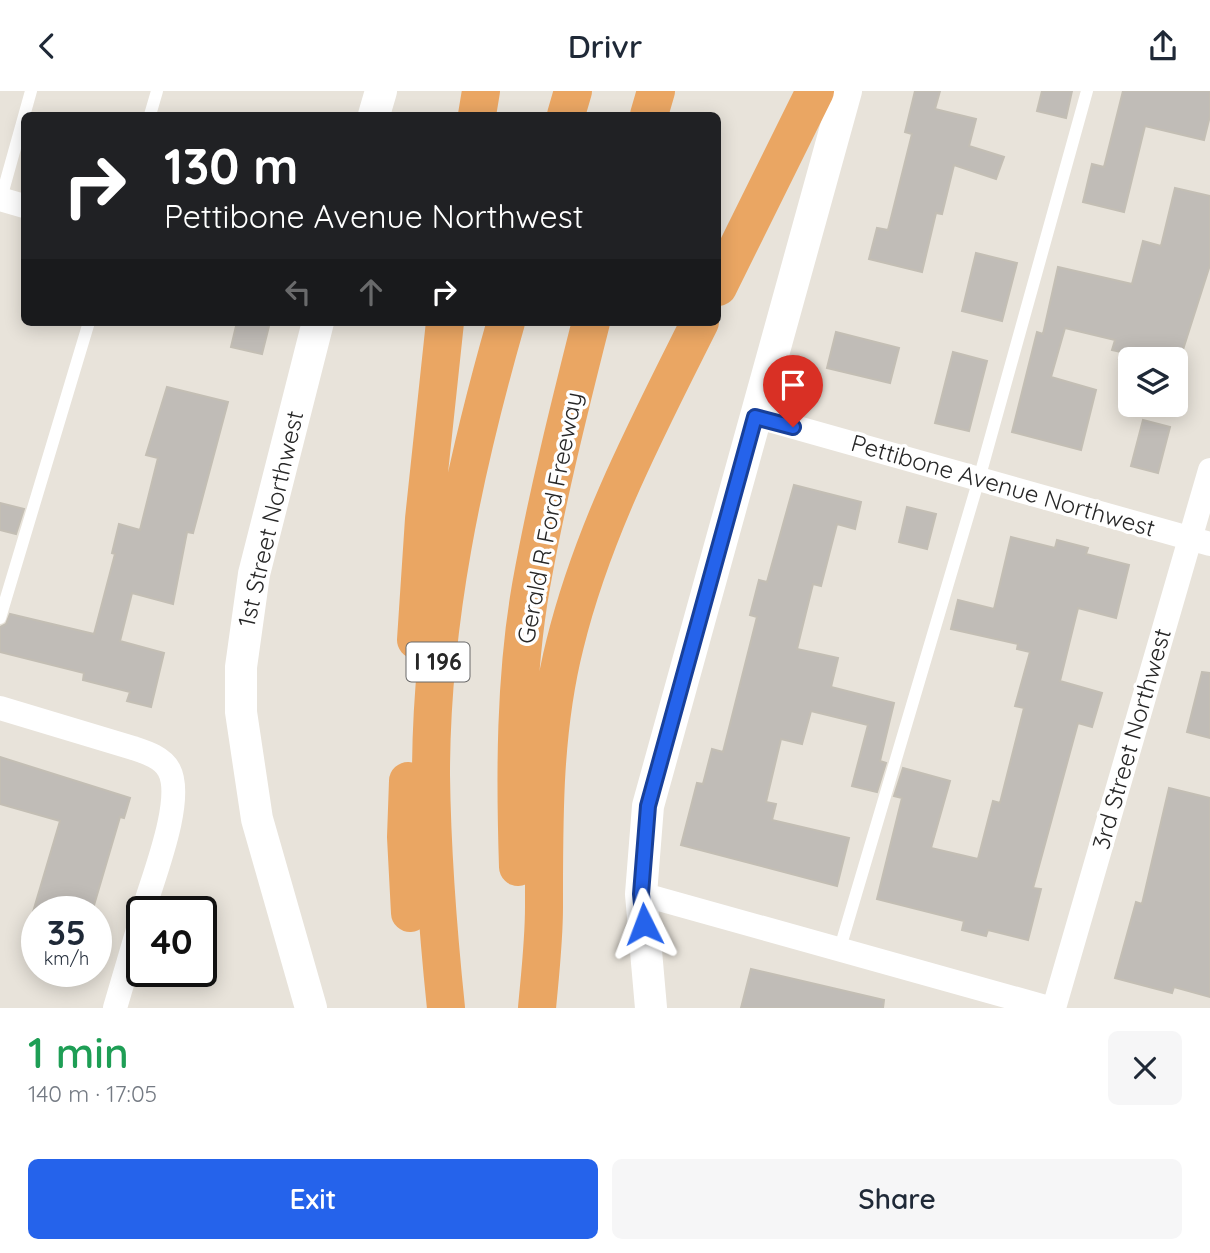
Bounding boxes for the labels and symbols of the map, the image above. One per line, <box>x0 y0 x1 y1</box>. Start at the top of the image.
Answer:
pin <box>763 355 823 427</box>
street label: Gerald R Ford Freeway <box>510 389 588 646</box>
street label: 1st Street Northwest <box>231 408 309 630</box>
street label: Pettibone Avenue Northwest <box>848 427 1159 543</box>
street label: 3rd Street Northwest <box>1085 625 1177 853</box>
road number: I 196 <box>406 643 470 681</box>
position arrow <box>607 887 681 961</box>
speed limit sign: 40 <box>126 896 217 987</box>

